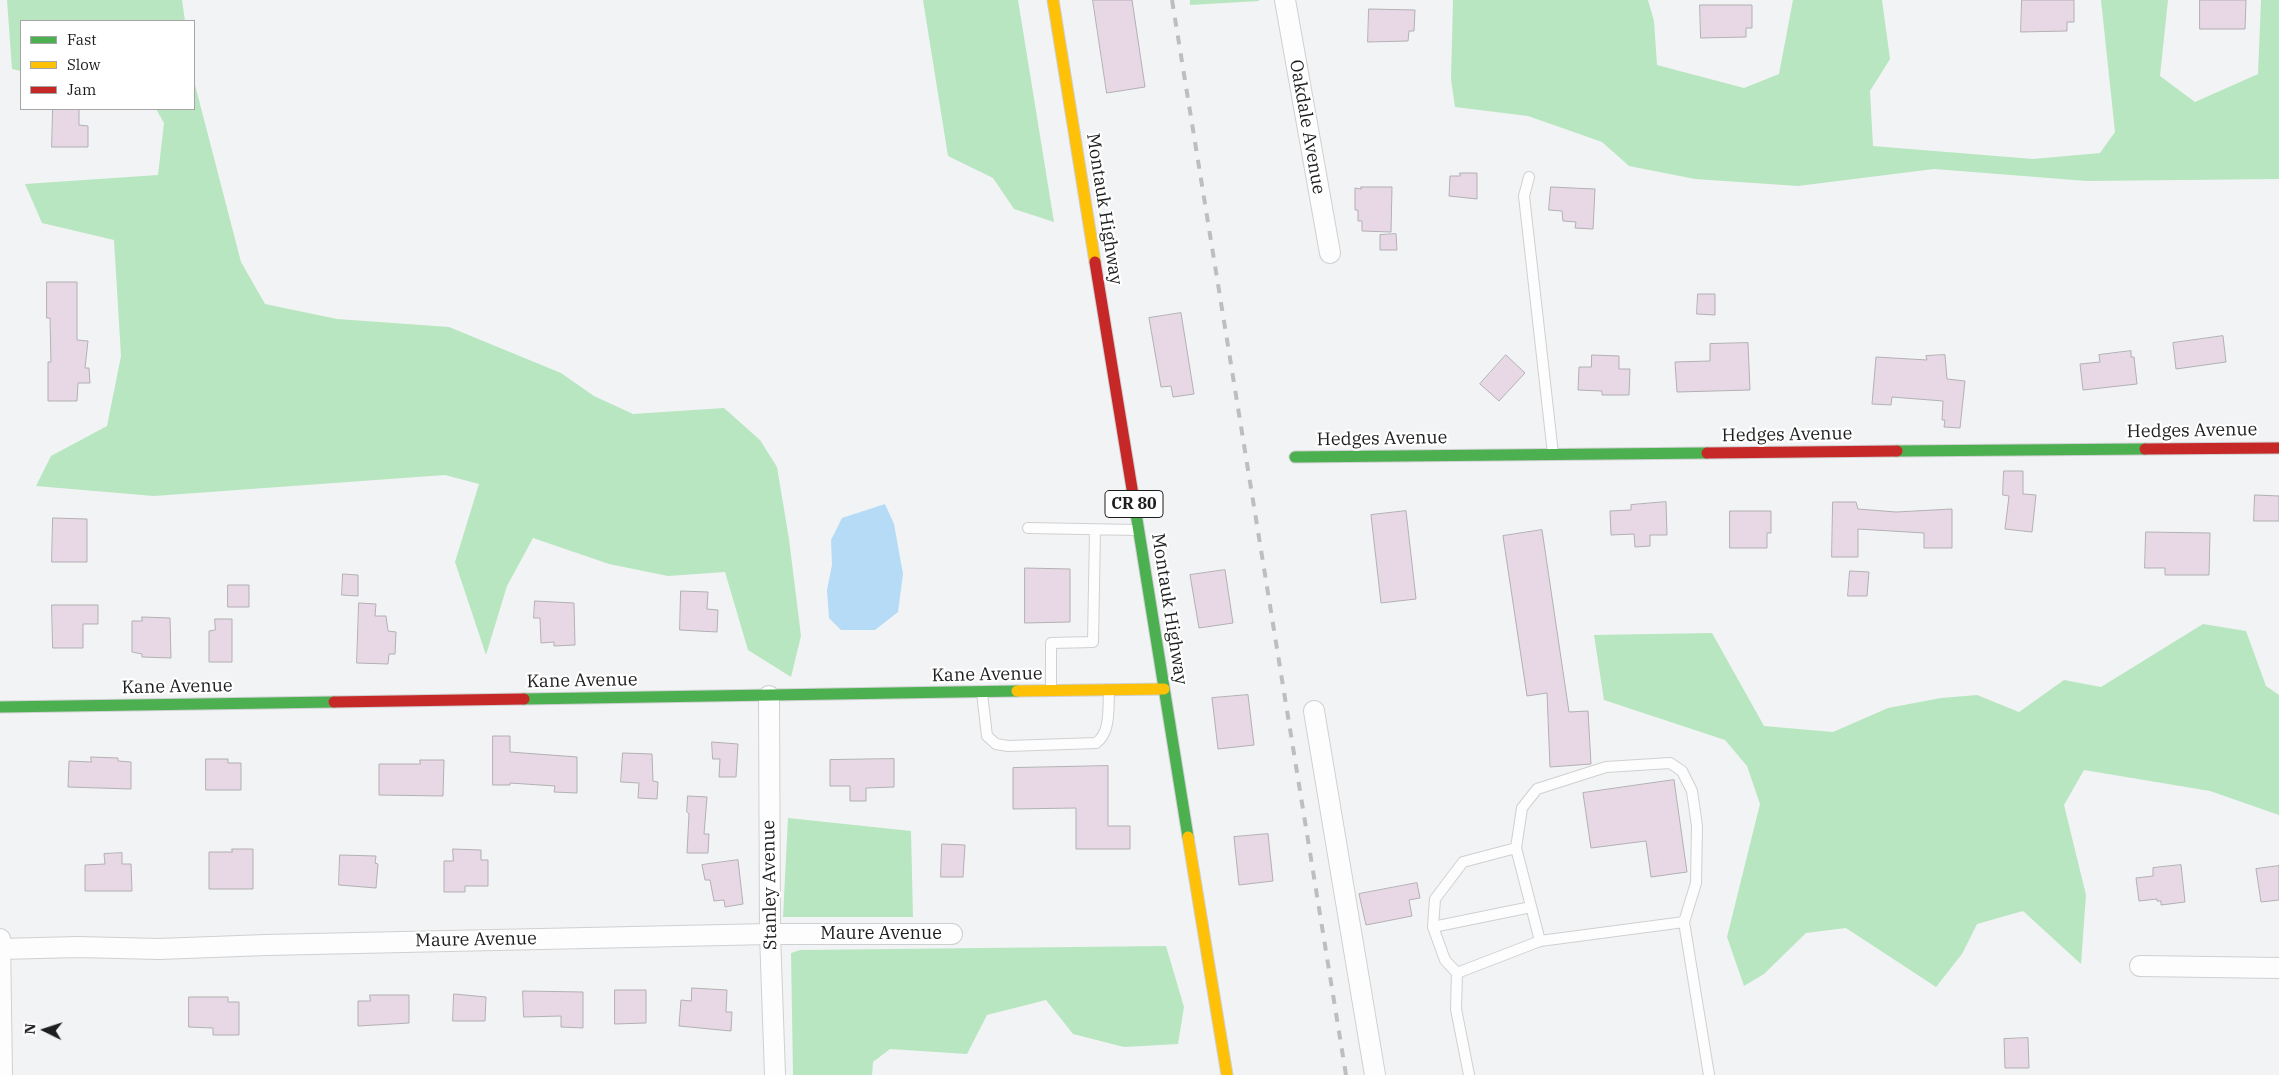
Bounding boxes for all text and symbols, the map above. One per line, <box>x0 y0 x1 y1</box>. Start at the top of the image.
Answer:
legend <box>20 20 195 110</box>
text: Fast <box>67 30 97 49</box>
text: Slow <box>67 55 100 74</box>
street label: Oakdale Avenue <box>1285 58 1329 196</box>
text: Jam <box>67 80 96 99</box>
street label: Montauk Highway <box>1081 132 1127 286</box>
street label: Hedges Avenue <box>2127 419 2257 443</box>
street label: Hedges Avenue <box>1722 423 1852 447</box>
street label: Hedges Avenue <box>1317 427 1447 451</box>
road number: CR 80 <box>1105 490 1163 518</box>
street label: Montauk Highway <box>1146 532 1192 686</box>
street label: Kane Avenue <box>931 663 1043 687</box>
street label: Kane Avenue <box>526 669 638 693</box>
street label: Kane Avenue <box>121 675 233 699</box>
street label: Stanley Avenue <box>758 820 782 950</box>
street label: Maure Avenue <box>820 923 942 945</box>
street label: Maure Avenue <box>415 928 537 952</box>
north arrow <box>20 1005 70 1055</box>
text: N <box>21 1023 39 1035</box>

